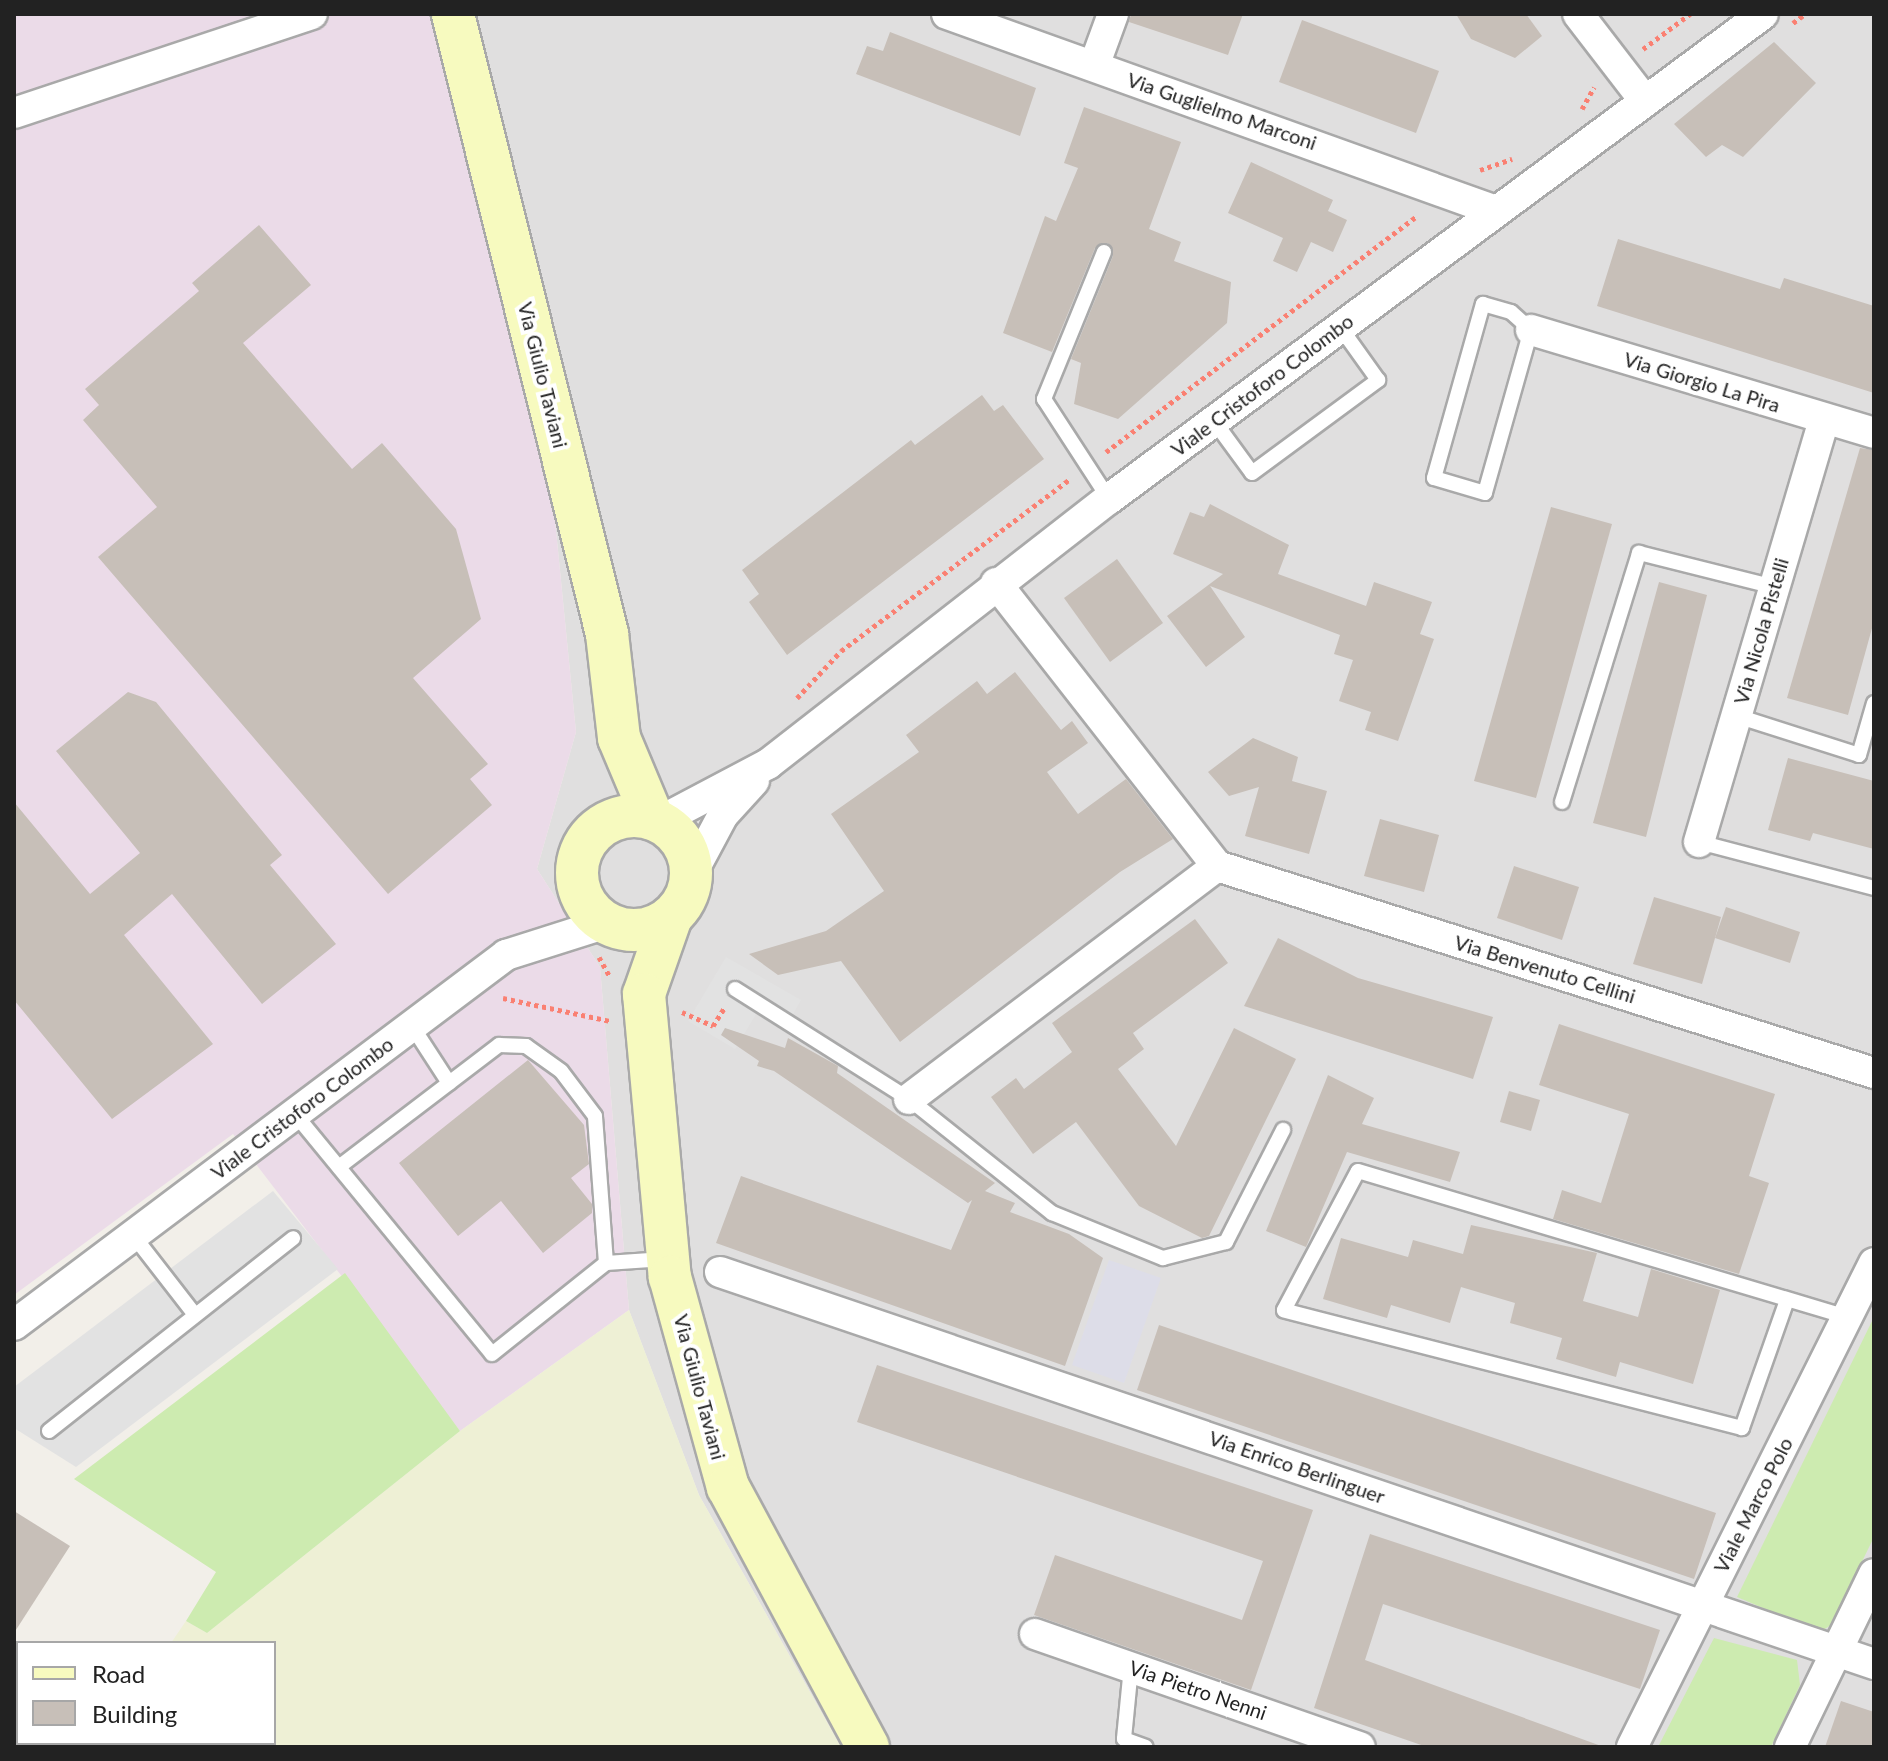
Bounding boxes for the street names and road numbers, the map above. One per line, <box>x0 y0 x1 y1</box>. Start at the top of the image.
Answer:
street label: Via Guglielmo Marconi <box>1124 67 1320 155</box>
street label: Via Giulio Taviani <box>513 299 573 451</box>
street label: Viale Cristoforo Colombo <box>1166 309 1358 461</box>
street label: Via Giorgio La Pira <box>1621 347 1783 417</box>
street label: Via Nicola Pistelli <box>1729 555 1793 707</box>
street label: Via Benvenuto Cellini <box>1452 930 1638 1008</box>
street label: Viale Cristoforo Colombo <box>206 1032 398 1184</box>
street label: Via Giulio Taviani <box>669 1311 731 1463</box>
street label: Via Enrico Berlinguer <box>1206 1426 1388 1508</box>
street label: Viale Marco Polo <box>1709 1433 1797 1577</box>
street label: Via Pietro Nenni <box>1126 1655 1270 1725</box>

